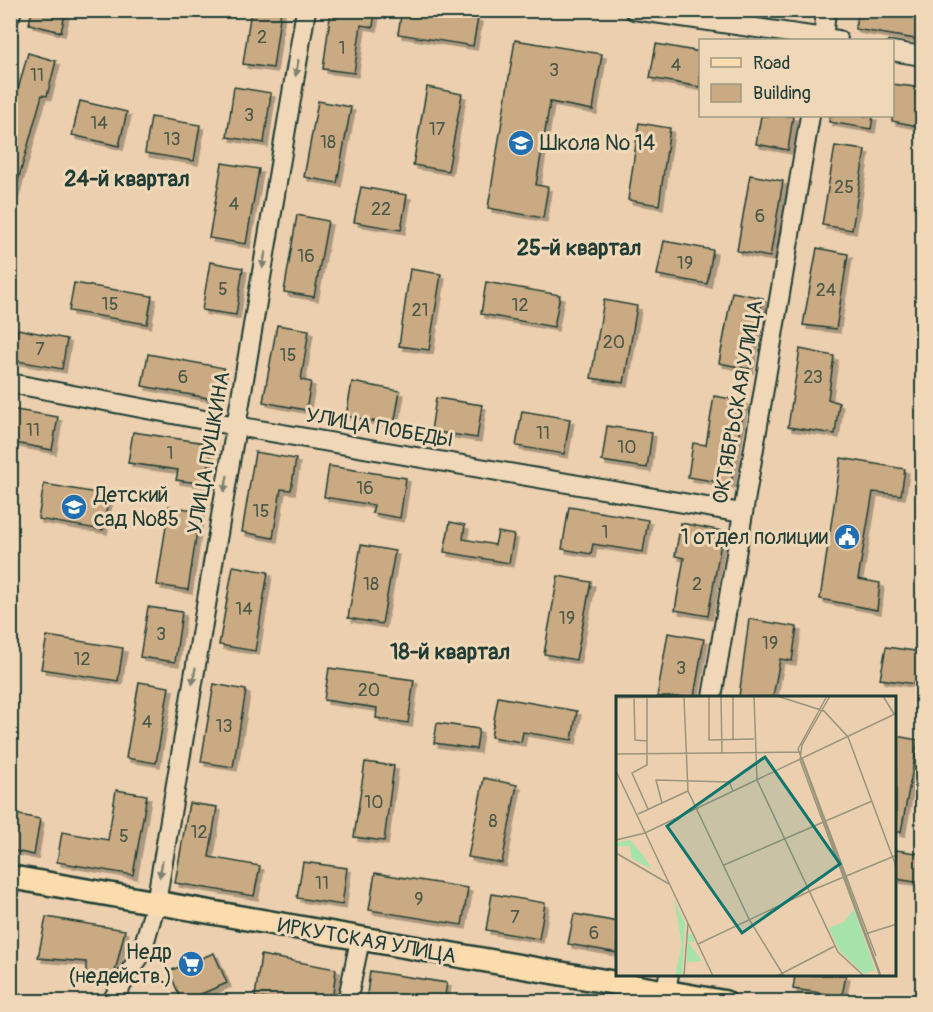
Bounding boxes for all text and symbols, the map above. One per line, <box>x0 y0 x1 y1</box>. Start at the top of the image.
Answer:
house number: 2 <box>257 26 267 49</box>
house number: 1 <box>338 37 346 60</box>
legend <box>699 39 894 117</box>
text: Road <box>753 52 790 75</box>
house number: 4 <box>671 54 682 77</box>
one-way arrow <box>292 59 301 78</box>
house number: 3 <box>549 59 559 82</box>
house number: 11 <box>30 64 44 87</box>
text: Building <box>753 82 811 105</box>
house number: 3 <box>244 104 254 127</box>
house number: 14 <box>90 112 108 135</box>
house number: 17 <box>429 118 446 141</box>
house number: 13 <box>163 128 181 151</box>
school or university icon: Школа № 14 <box>506 128 536 158</box>
place label: Школа № 14 <box>540 130 655 157</box>
house number: 18 <box>320 131 336 154</box>
district label: 24-й квартал <box>64 165 190 193</box>
house number: 25 <box>834 176 854 199</box>
house number: 4 <box>229 193 240 216</box>
house number: 22 <box>371 198 391 221</box>
house number: 6 <box>755 205 765 228</box>
district label: 25-й квартал <box>517 234 641 262</box>
house number: 16 <box>297 245 315 268</box>
one-way arrow <box>259 251 268 270</box>
house number: 19 <box>677 252 693 275</box>
house number: 5 <box>218 278 228 301</box>
house number: 24 <box>816 279 837 302</box>
house number: 15 <box>102 293 118 316</box>
house number: 12 <box>511 294 529 317</box>
street label: ОКТЯБРЬСКАЯ УЛИЦА <box>707 298 769 506</box>
house number: 21 <box>411 299 429 322</box>
house number: 20 <box>603 331 625 354</box>
house number: 7 <box>35 338 45 361</box>
house number: 15 <box>280 344 296 367</box>
house number: 6 <box>178 366 188 389</box>
house number: 23 <box>803 366 823 389</box>
street label: УЛИЦА ПУШКИНА <box>181 369 237 537</box>
street label: УЛИЦА ПОБЕДЫ <box>304 402 454 454</box>
house number: 11 <box>26 419 40 442</box>
house number: 11 <box>536 422 550 445</box>
house number: 10 <box>617 436 637 459</box>
house number: 1 <box>166 442 174 465</box>
one-way arrow <box>222 475 231 494</box>
house number: 16 <box>356 477 374 500</box>
place label: Детский сад №85 <box>93 482 179 533</box>
school or university icon: Детский сад №85 <box>59 492 89 522</box>
house number: 15 <box>253 500 269 523</box>
house number: 1 <box>601 521 609 544</box>
public building icon: 1 отдел полиции <box>832 522 862 552</box>
place label: 1 отдел полиции <box>681 524 828 551</box>
house number: 18 <box>363 573 379 596</box>
house number: 2 <box>692 573 702 596</box>
house number: 14 <box>235 598 253 621</box>
house number: 19 <box>559 607 575 630</box>
house number: 3 <box>156 623 166 646</box>
house number: 19 <box>762 632 778 655</box>
district label: 18-й квартал <box>390 638 510 666</box>
house number: 12 <box>73 648 91 671</box>
house number: 3 <box>676 657 686 680</box>
one-way arrow <box>189 667 198 686</box>
house number: 20 <box>358 679 380 702</box>
inset map <box>616 696 897 976</box>
house number: 4 <box>142 711 153 734</box>
house number: 13 <box>215 715 233 738</box>
house number: 10 <box>364 791 384 814</box>
house number: 8 <box>488 810 498 833</box>
house number: 12 <box>190 821 208 844</box>
house number: 5 <box>119 825 129 848</box>
one-way arrow <box>157 859 166 878</box>
house number: 11 <box>315 872 329 895</box>
house number: 9 <box>414 888 424 911</box>
house number: 7 <box>510 906 520 929</box>
street label: ИРКУТСКАЯ УЛИЦА <box>275 912 459 970</box>
house number: 6 <box>589 922 599 945</box>
place label: Недр (недейств.) <box>68 939 172 990</box>
supermarket icon: Недр (недейств.) <box>176 949 206 979</box>

